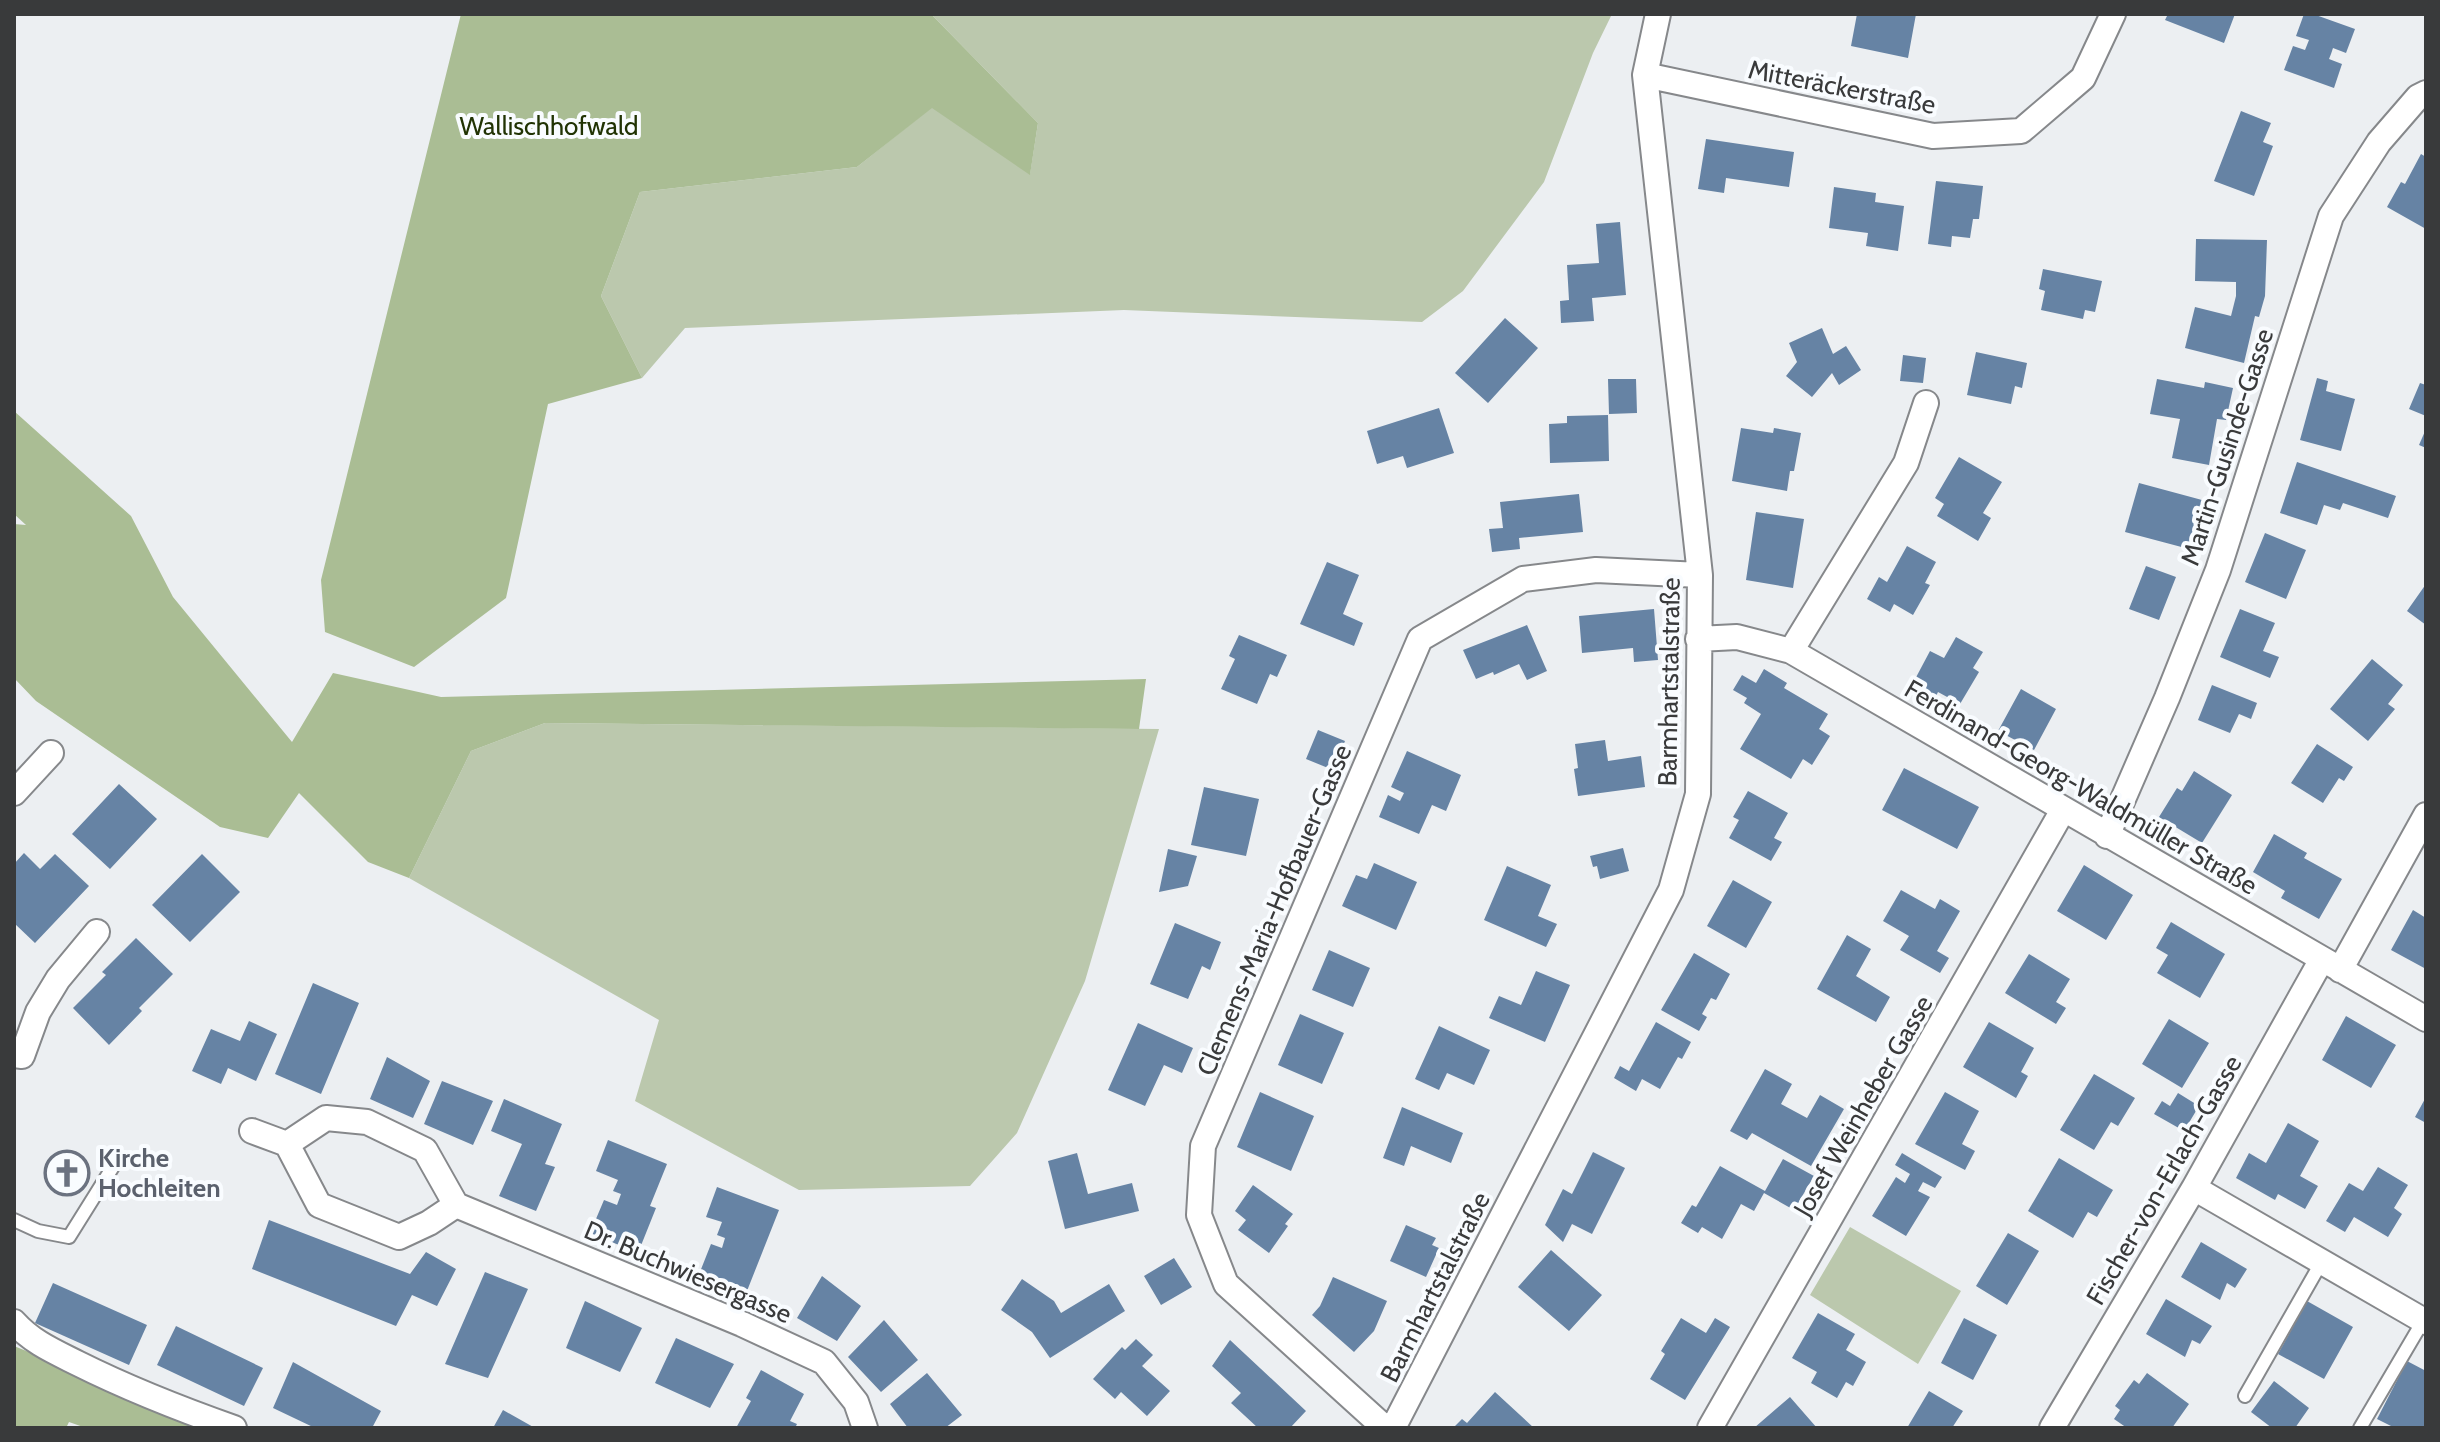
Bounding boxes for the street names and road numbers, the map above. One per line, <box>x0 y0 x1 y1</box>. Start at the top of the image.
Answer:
street label: Mitteräckerstraße <box>1746 53 1938 121</box>
street label: Martin-Gusinde-Gasse <box>2174 325 2280 569</box>
street label: Barmhartstalstraße <box>1651 577 1687 787</box>
street label: Ferdinand-Georg-Waldmüller Straße <box>1899 673 2263 901</box>
street label: Clemens-Maria-Hofbauer-Gasse <box>1190 740 1358 1080</box>
street label: Josef Weinheber Gasse <box>1786 990 1939 1223</box>
street label: Fischer-von-Erlach-Gasse <box>2079 1050 2249 1310</box>
street label: Barmhartstalstraße <box>1373 1187 1497 1387</box>
street label: Dr. Buchwiesergasse <box>579 1214 797 1330</box>

